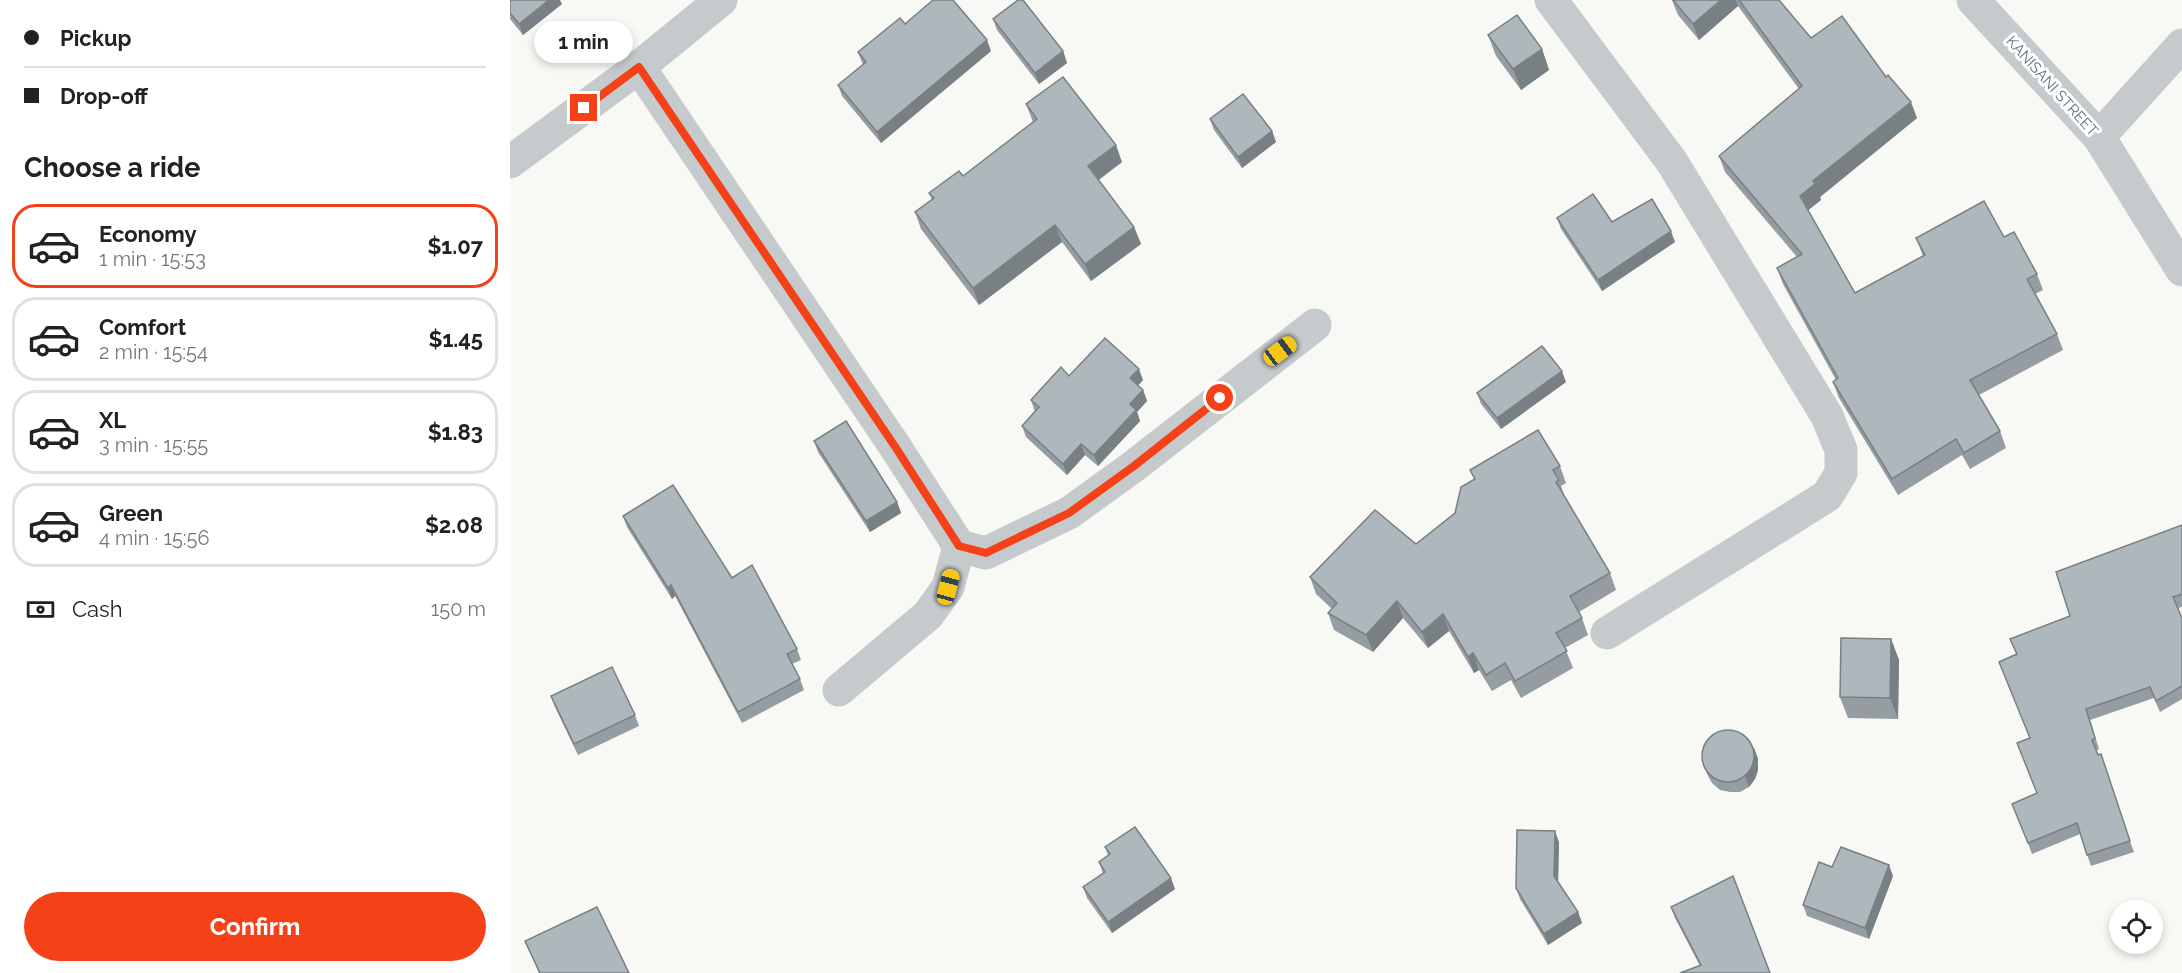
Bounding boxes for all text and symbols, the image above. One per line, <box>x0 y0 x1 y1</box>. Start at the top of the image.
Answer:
callout: 1 min <box>535 21 634 63</box>
text: Pickup <box>60 25 132 51</box>
text: 1 min <box>558 30 609 54</box>
street label: KANISANI STREET <box>2002 32 2102 140</box>
text: Drop-off <box>60 83 148 109</box>
route end <box>570 94 597 121</box>
text: Choose a ride <box>24 152 200 183</box>
icon: car <box>27 219 81 273</box>
text: Economy <box>99 221 197 247</box>
text: $1.07 <box>427 233 483 259</box>
text: 1 min · 15:53 <box>99 247 206 271</box>
icon: car <box>27 312 81 366</box>
text: Comfort <box>99 314 186 340</box>
text: $1.45 <box>428 326 483 352</box>
car <box>1260 333 1300 369</box>
text: 2 min · 15:54 <box>99 340 208 364</box>
route start <box>1206 384 1233 411</box>
icon: car <box>27 405 81 459</box>
text: XL <box>99 407 126 433</box>
text: $1.83 <box>428 419 483 445</box>
text: 3 min · 15:55 <box>99 433 208 457</box>
icon: car <box>27 498 81 552</box>
text: Green <box>99 500 163 526</box>
text: $2.08 <box>425 512 483 538</box>
text: 4 min · 15:56 <box>99 526 210 550</box>
car <box>935 567 961 607</box>
icon: cash <box>24 593 57 626</box>
text: Cash <box>72 596 123 622</box>
text: 150 m <box>431 597 486 621</box>
button: Confirm <box>24 892 486 961</box>
map controls <box>2109 900 2163 954</box>
button: locate <box>2109 900 2163 954</box>

